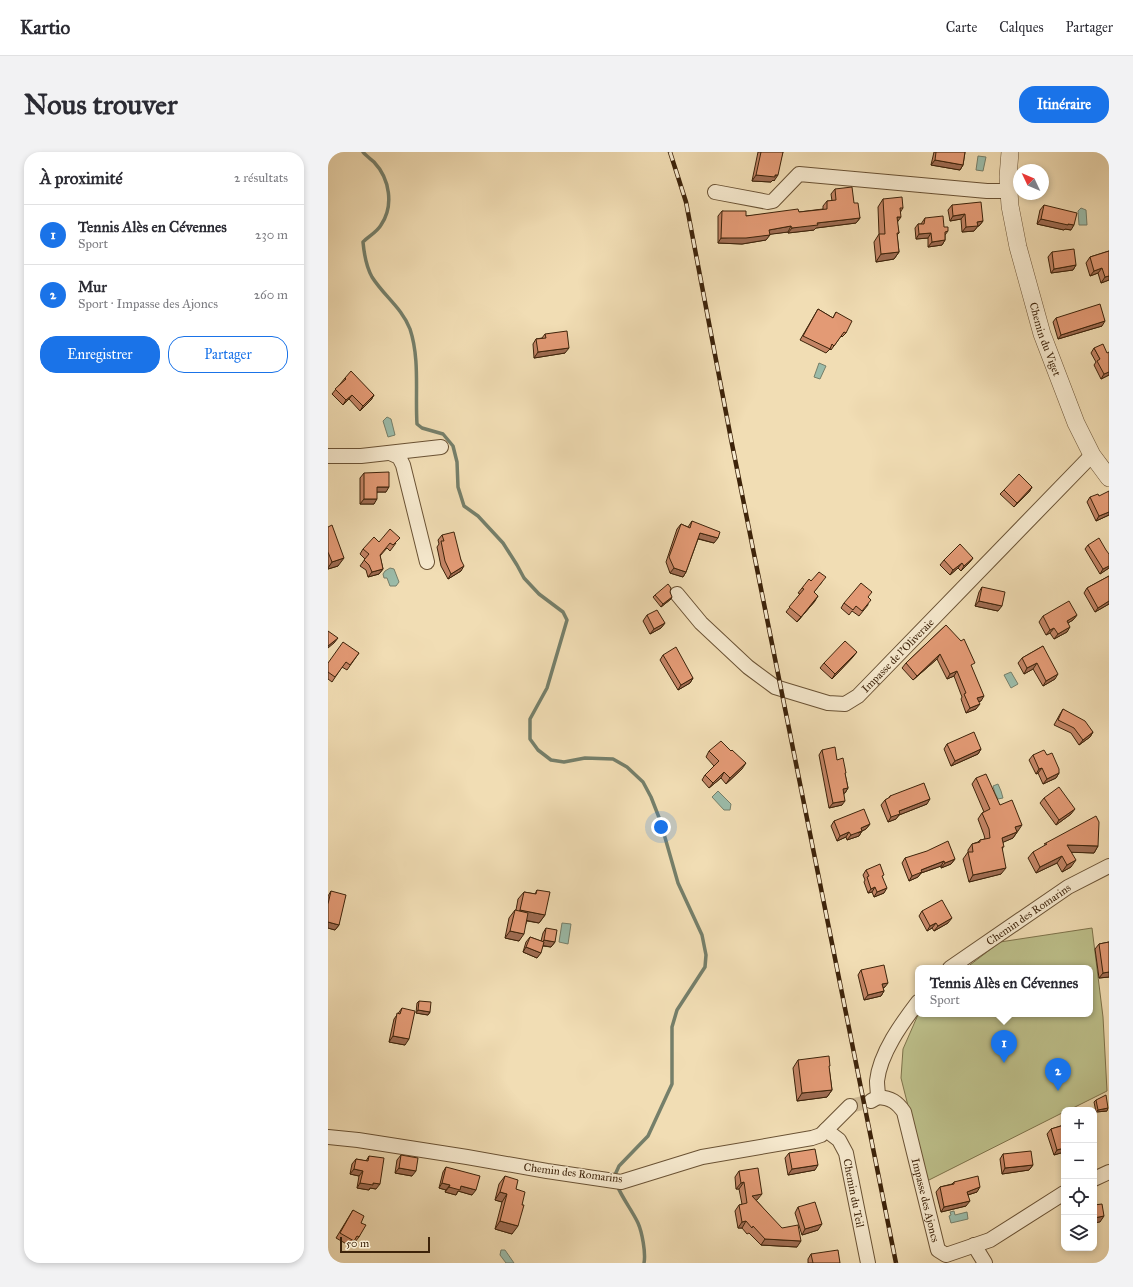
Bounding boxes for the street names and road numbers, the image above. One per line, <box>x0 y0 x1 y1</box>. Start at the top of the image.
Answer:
street label: Chemin du Viget <box>1027 301 1064 378</box>
street label: Impasse de l'Oliveraie <box>859 615 937 695</box>
street label: Chemin des Romarins <box>984 881 1073 948</box>
street label: Impasse des Ajoncs <box>909 1157 942 1243</box>
street label: Chemin du Teil <box>841 1158 867 1229</box>
street label: Chemin des Romarins <box>523 1160 623 1186</box>

